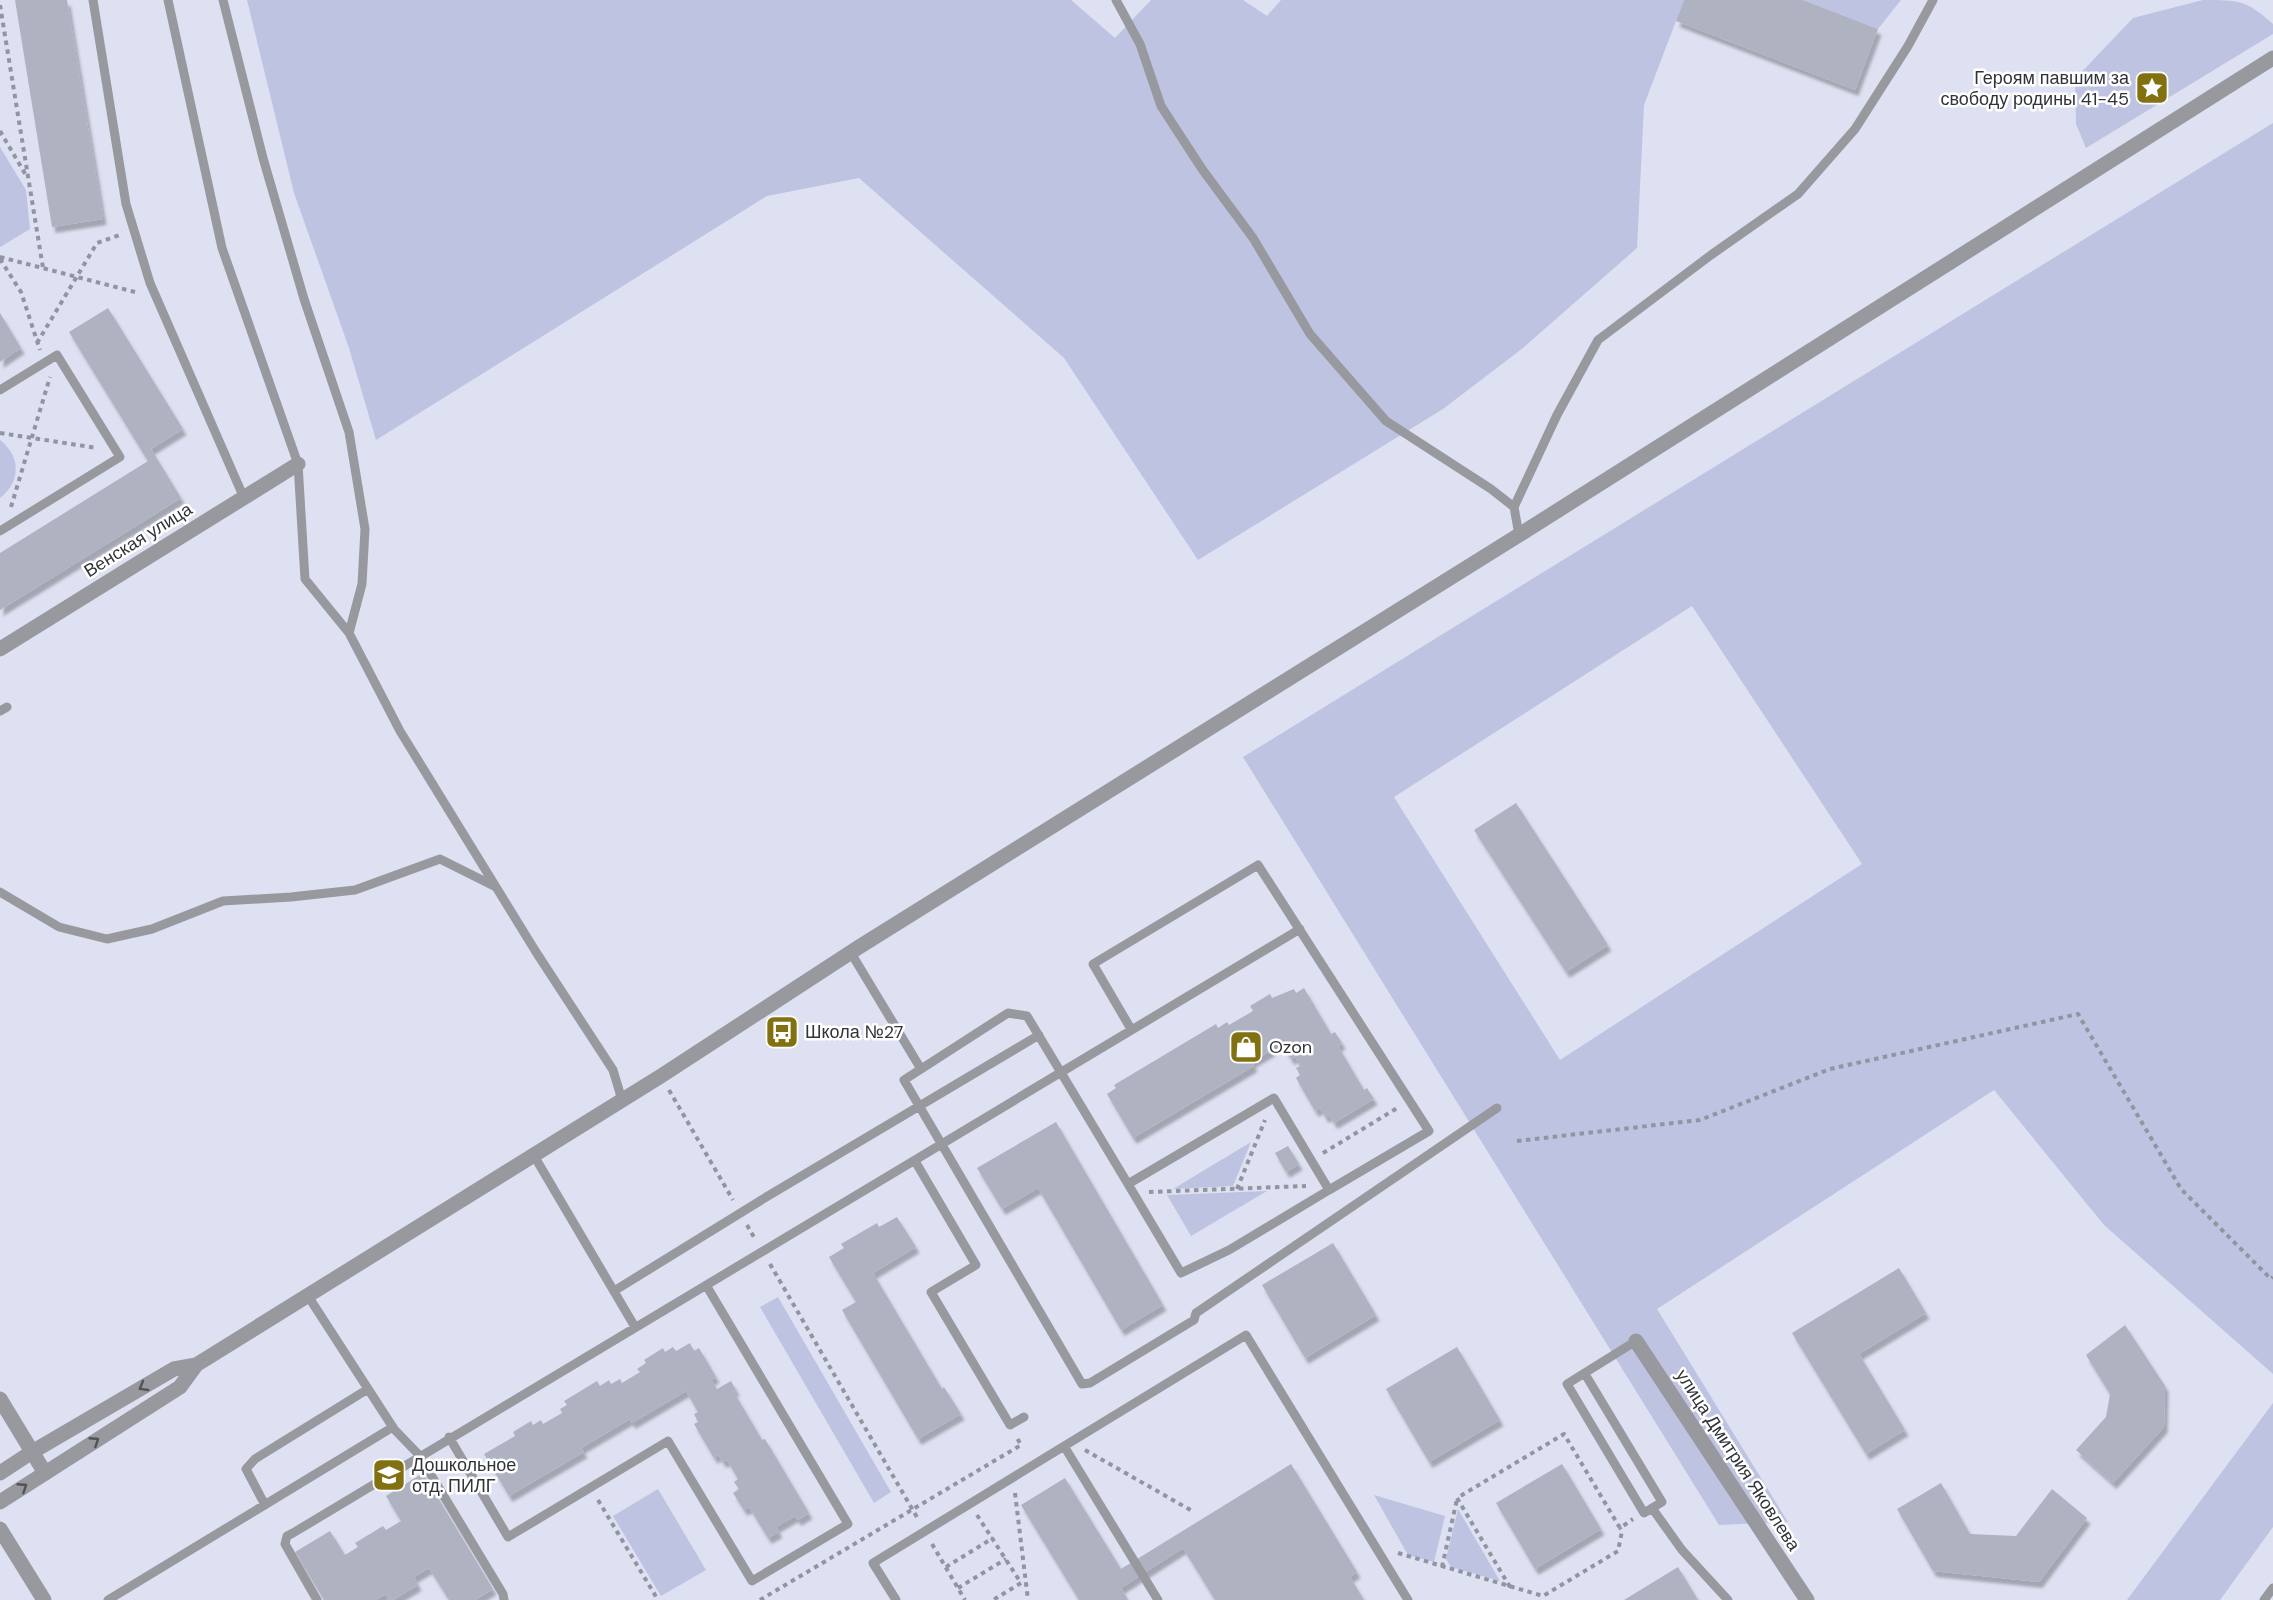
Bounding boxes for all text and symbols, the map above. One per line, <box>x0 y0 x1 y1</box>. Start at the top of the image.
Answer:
place label: Героям павшим за свободу родины 41-45 <box>1940 66 2130 111</box>
place icon: Героям павшим за свободу родины 41-45 <box>2134 70 2170 106</box>
street label: Венская улица <box>79 497 197 583</box>
bus stop icon: Школа №27 <box>764 1014 800 1050</box>
place label: Школа №27 <box>805 1020 903 1044</box>
shop icon: Ozon <box>1228 1029 1264 1065</box>
place label: Ozon <box>1269 1035 1312 1059</box>
street label: улица Дмитрия Яковлева <box>1670 1365 1806 1556</box>
one-way arrow <box>139 1380 149 1391</box>
one-way arrow <box>88 1437 99 1448</box>
place label: Дошкольное отд. ПИЛГ <box>412 1453 516 1498</box>
school or university icon: Дошкольное отд. ПИЛГ <box>371 1457 407 1493</box>
one-way arrow <box>16 1483 27 1494</box>

